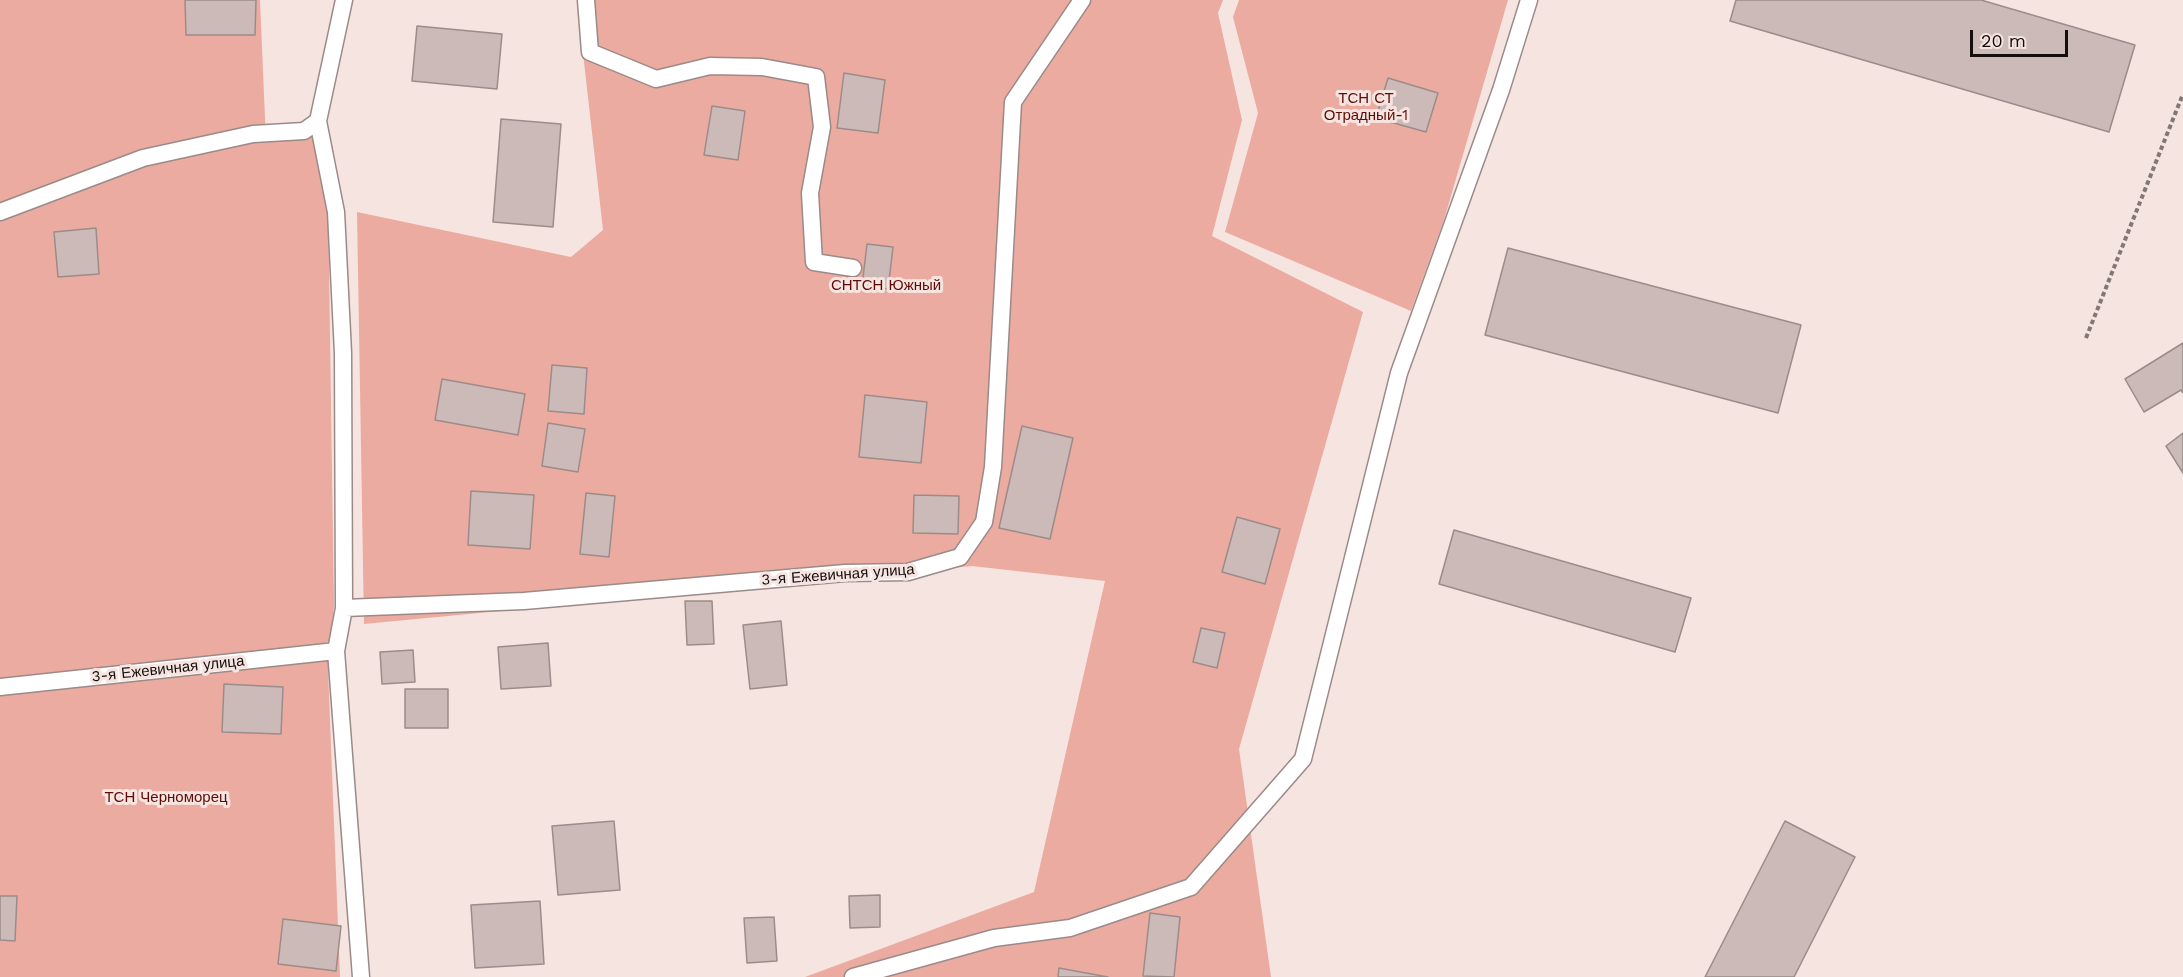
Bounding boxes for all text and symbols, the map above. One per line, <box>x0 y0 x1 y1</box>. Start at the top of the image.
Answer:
scale bar <box>1973 18 2070 56</box>
text: 20 m <box>1981 30 2026 51</box>
park label: ТСН СТ Отрадный-1 <box>1324 90 1408 125</box>
park label: СНТСН Южный <box>831 277 941 295</box>
street label: 3-я Ежевичная улица <box>761 561 915 589</box>
street label: 3-я Ежевичная улица <box>91 652 245 686</box>
park label: ТСН Черноморец <box>104 789 228 807</box>

